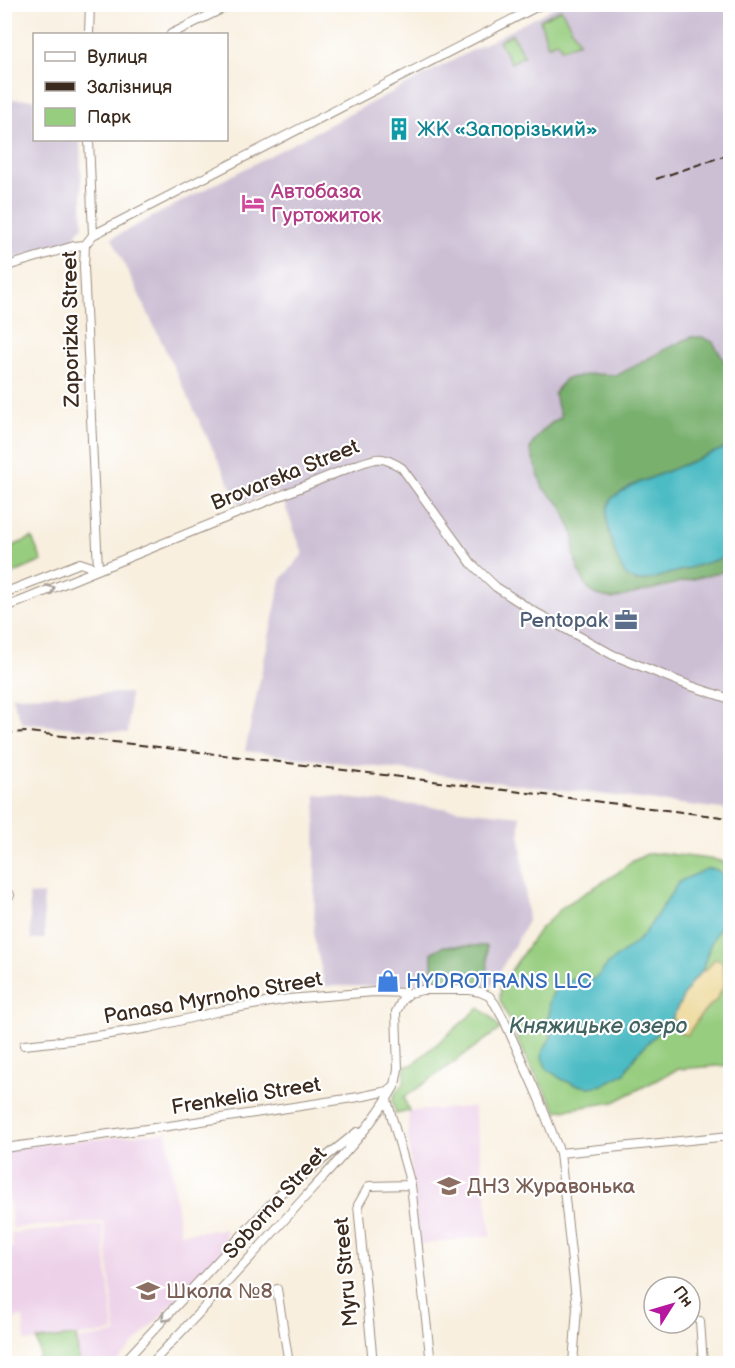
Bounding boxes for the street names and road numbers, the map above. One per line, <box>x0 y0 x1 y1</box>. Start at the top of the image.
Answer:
street label: Zaporizka Street <box>57 250 85 408</box>
street label: Brovarska Street <box>207 434 363 516</box>
street label: Panasa Myrnoho Street <box>102 966 325 1030</box>
street label: Frenkelia Street <box>170 1072 323 1120</box>
street label: Soborna Street <box>218 1141 332 1264</box>
street label: Myru Street <box>329 1216 363 1328</box>

